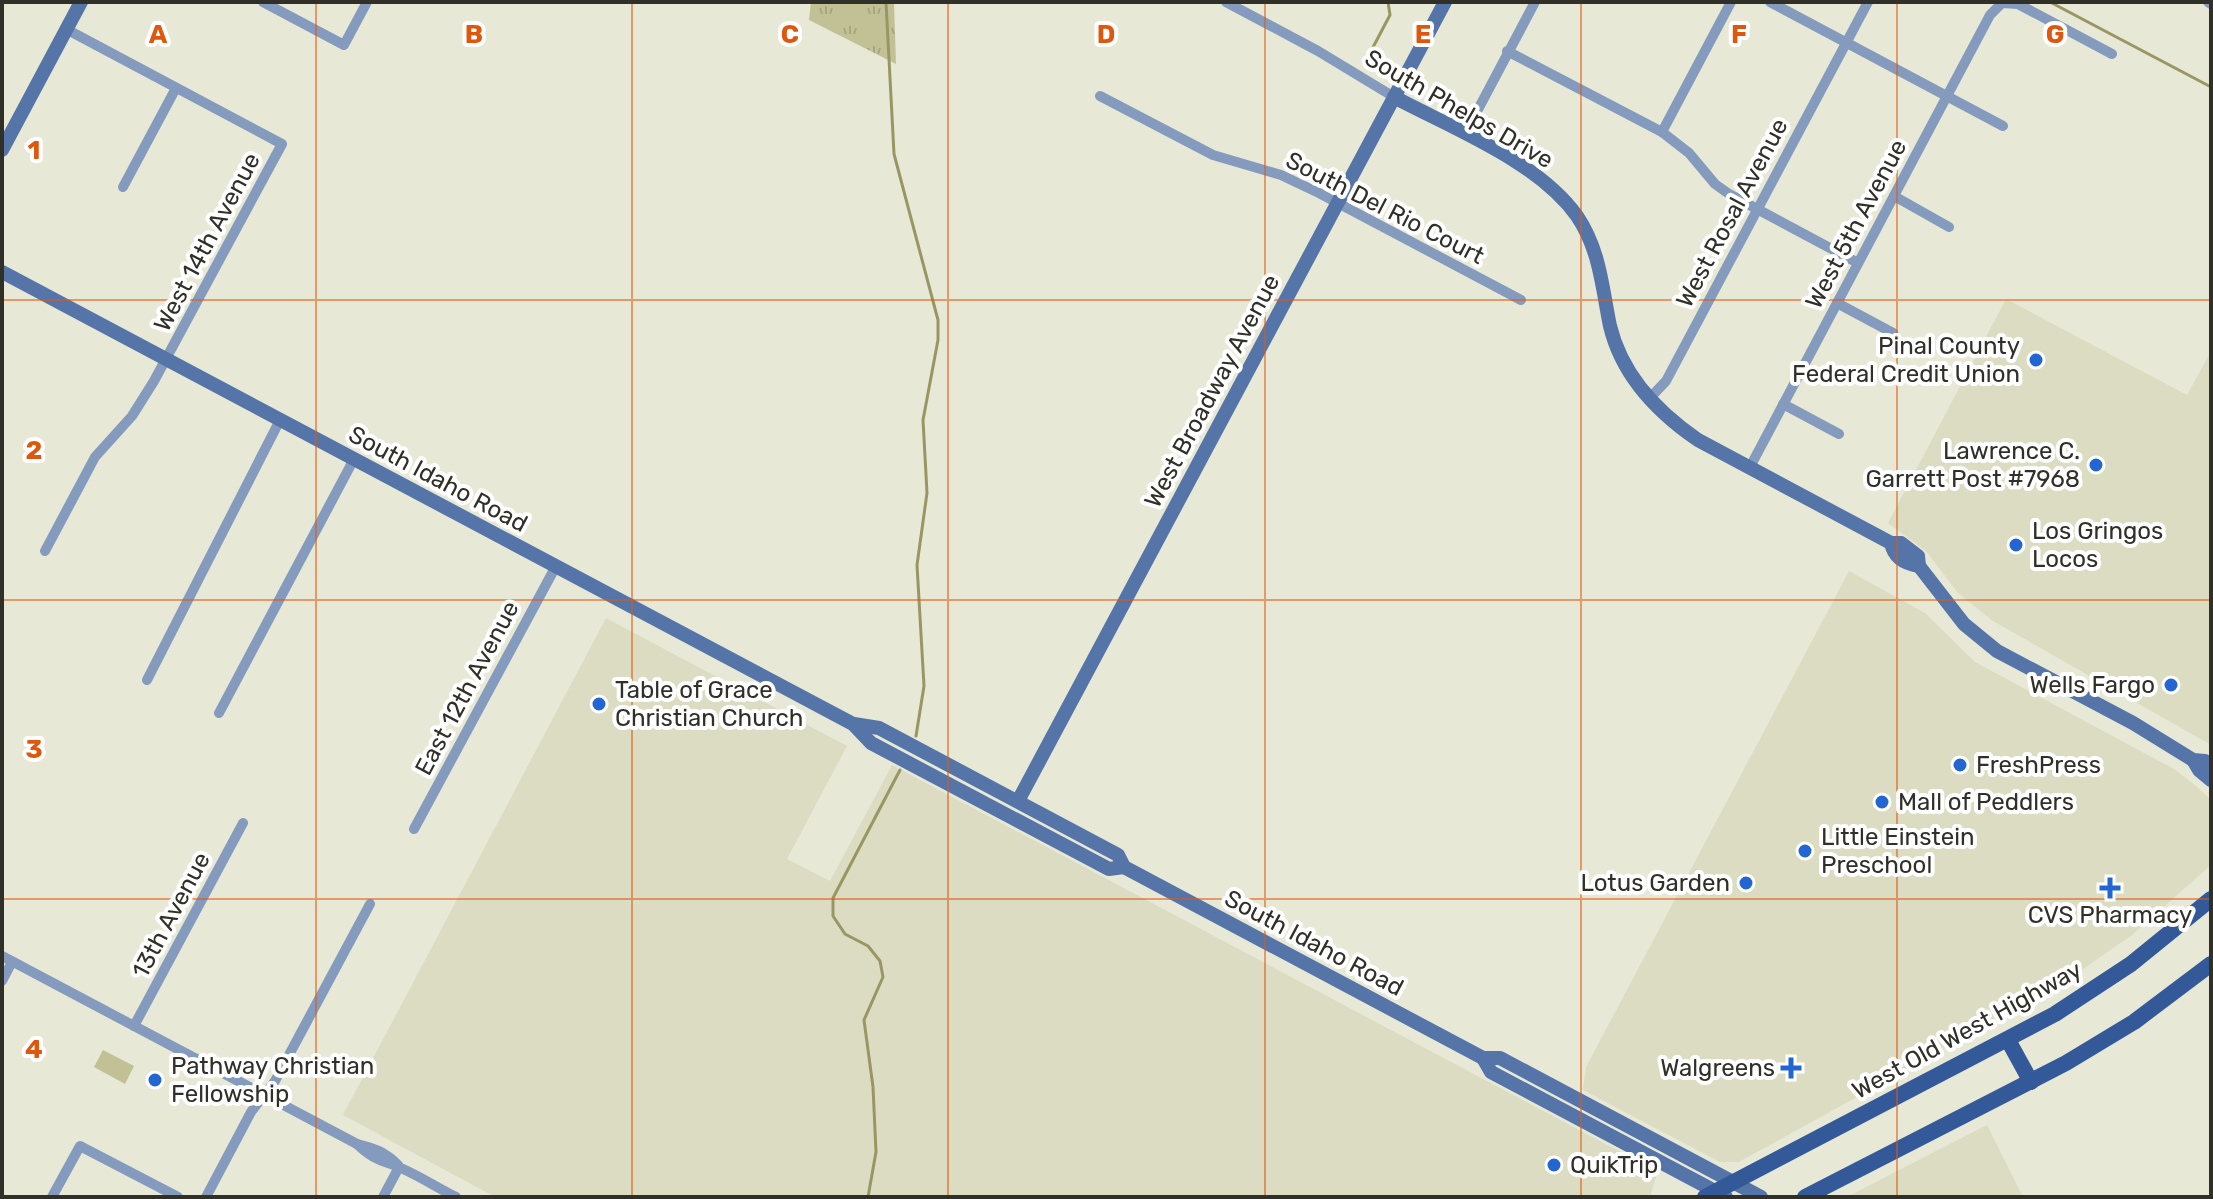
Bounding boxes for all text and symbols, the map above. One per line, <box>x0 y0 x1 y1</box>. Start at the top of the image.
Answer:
text: A <box>149 19 168 50</box>
text: B <box>465 19 483 50</box>
text: C <box>781 19 799 50</box>
text: D <box>1097 19 1115 50</box>
text: E <box>1415 19 1431 50</box>
text: F <box>1731 19 1747 50</box>
text: G <box>2046 19 2064 50</box>
street label: South Phelps Drive <box>1360 44 1558 174</box>
street label: West Rosal Avenue <box>1670 114 1794 312</box>
text: 1 <box>28 135 40 166</box>
street label: West 5th Avenue <box>1800 135 1912 313</box>
street label: South Del Rio Court <box>1281 146 1489 270</box>
street label: West 14th Avenue <box>148 148 266 336</box>
street label: West Broadway Avenue <box>1139 270 1285 512</box>
place label: Pinal County Federal Credit Union <box>1792 332 2020 388</box>
marker: Pinal County Federal Credit Union <box>2027 351 2045 369</box>
street label: South Idaho Road <box>344 420 532 538</box>
text: 2 <box>26 435 42 466</box>
place label: Lawrence C. Garrett Post #7968 <box>1865 437 2080 493</box>
marker: Lawrence C. Garrett Post #7968 <box>2087 456 2105 474</box>
place label: Los Gringos Locos <box>2032 517 2163 573</box>
marker: Los Gringos Locos <box>2007 536 2025 554</box>
street label: East 12th Avenue <box>409 596 525 780</box>
place label: Wells Fargo <box>2030 671 2155 699</box>
place label: Table of Grace Christian Church <box>615 676 803 732</box>
marker: Wells Fargo <box>2162 676 2180 694</box>
marker: Table of Grace Christian Church <box>590 695 608 713</box>
text: 3 <box>25 734 43 765</box>
place label: FreshPress <box>1976 751 2101 779</box>
marker: FreshPress <box>1951 756 1969 774</box>
place label: Mall of Peddlers <box>1898 788 2074 816</box>
marker: Mall of Peddlers <box>1873 793 1891 811</box>
place label: Little Einstein Preschool <box>1821 823 1975 879</box>
marker: Little Einstein Preschool <box>1796 842 1814 860</box>
street label: 13th Avenue <box>126 848 216 982</box>
place label: Lotus Garden <box>1580 869 1730 897</box>
marker: Lotus Garden <box>1737 874 1755 892</box>
marker: CVS Pharmacy <box>2101 879 2119 897</box>
street label: South Idaho Road <box>1220 884 1408 1002</box>
place label: CVS Pharmacy <box>2028 901 2192 929</box>
street label: West Old West Highway <box>1847 955 2087 1105</box>
text: 4 <box>25 1034 43 1065</box>
place label: Pathway Christian Fellowship <box>171 1052 374 1108</box>
place label: Walgreens <box>1660 1054 1775 1082</box>
marker: Walgreens <box>1782 1059 1800 1077</box>
marker: Pathway Christian Fellowship <box>146 1071 164 1089</box>
place label: QuikTrip <box>1570 1151 1658 1179</box>
marker: QuikTrip <box>1545 1156 1563 1174</box>

